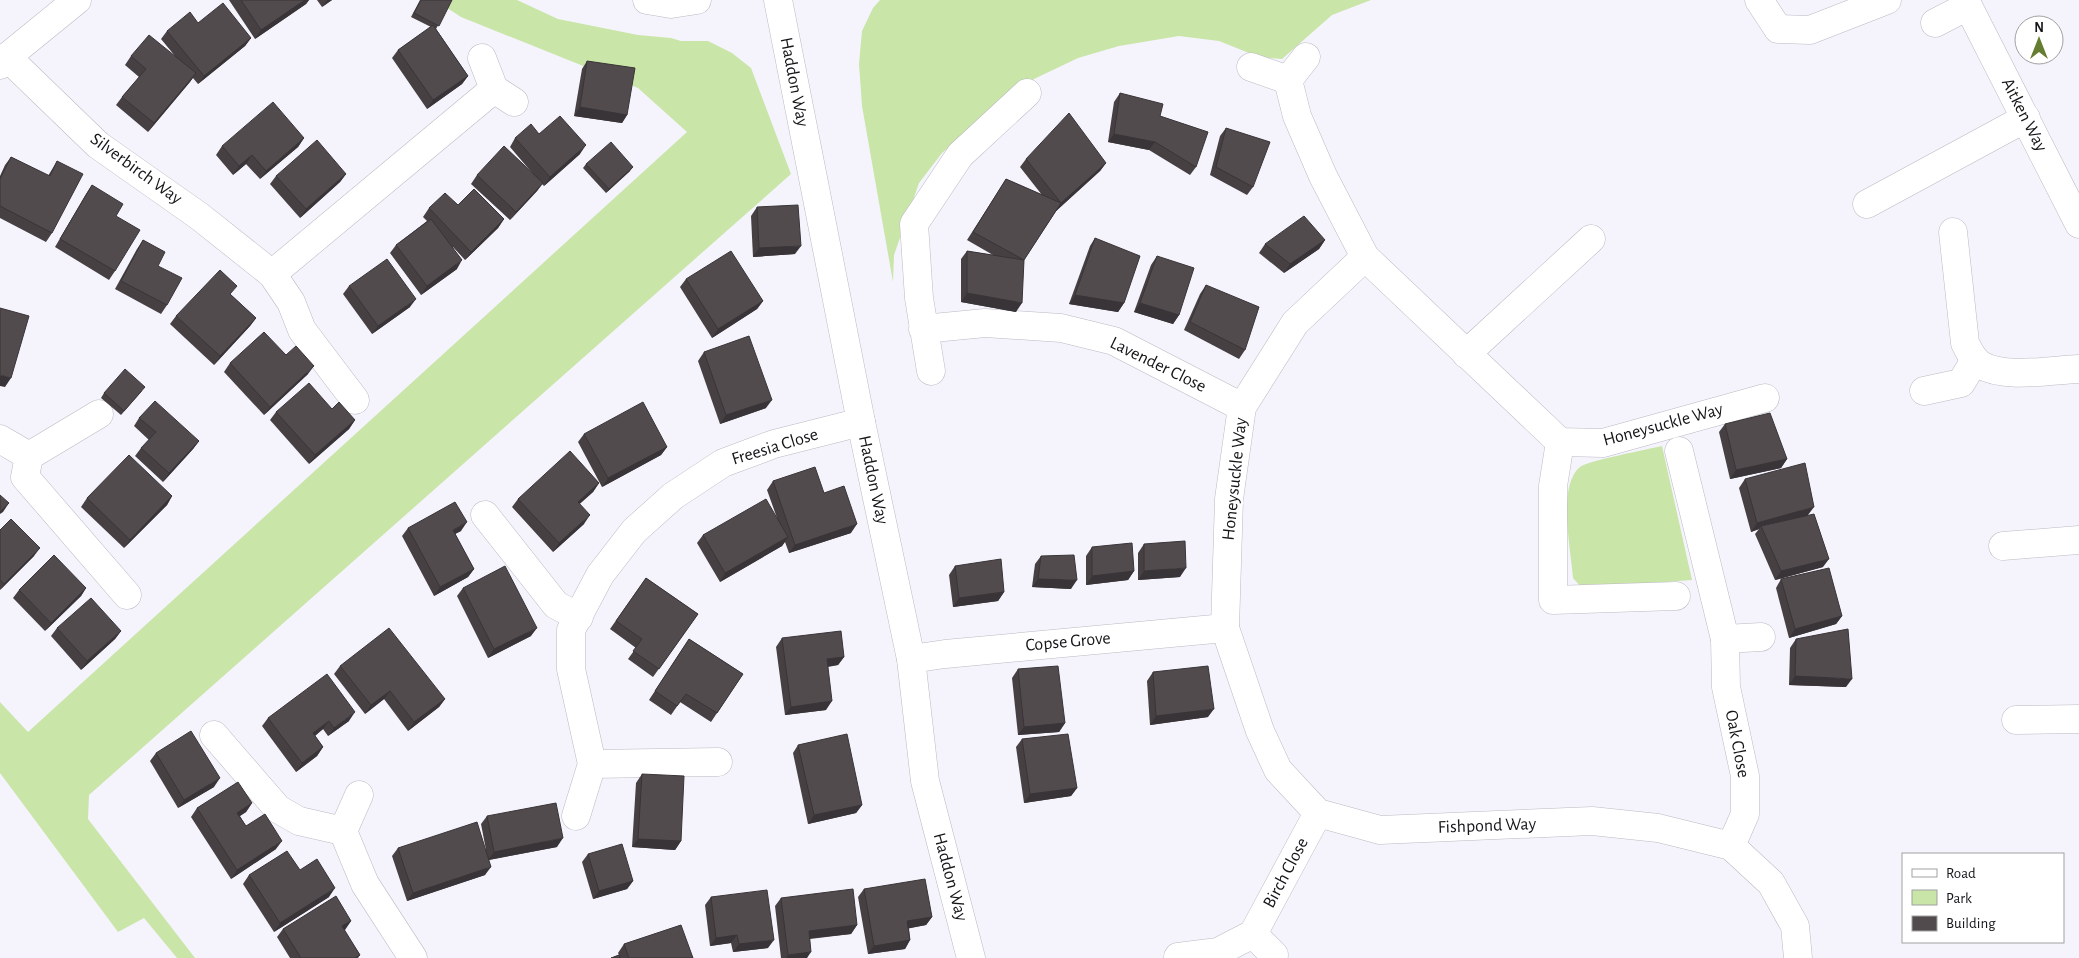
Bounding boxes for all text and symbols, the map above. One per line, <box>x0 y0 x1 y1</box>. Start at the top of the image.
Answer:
north arrow <box>2014 15 2064 65</box>
text: N <box>2034 21 2044 35</box>
street label: Haddon Way <box>777 36 812 129</box>
street label: Aitken Way <box>1998 75 2050 155</box>
street label: Silverbirch Way <box>87 130 185 208</box>
street label: Lavender Close <box>1107 334 1209 396</box>
street label: Honeysuckle Way <box>1601 400 1725 450</box>
street label: Honeysuckle Way <box>1220 416 1250 541</box>
street label: Freesia Close <box>730 425 820 469</box>
street label: Haddon Way <box>855 434 891 527</box>
street label: Copse Grove <box>1025 629 1111 655</box>
street label: Oak Close <box>1722 709 1752 779</box>
street label: Fishpond Way <box>1437 815 1537 837</box>
street label: Haddon Way <box>930 831 971 923</box>
street label: Birch Close <box>1260 835 1312 911</box>
legend <box>1902 853 2064 943</box>
text: Road <box>1946 866 1976 881</box>
text: Park <box>1946 891 1972 906</box>
text: Building <box>1946 916 1996 931</box>

